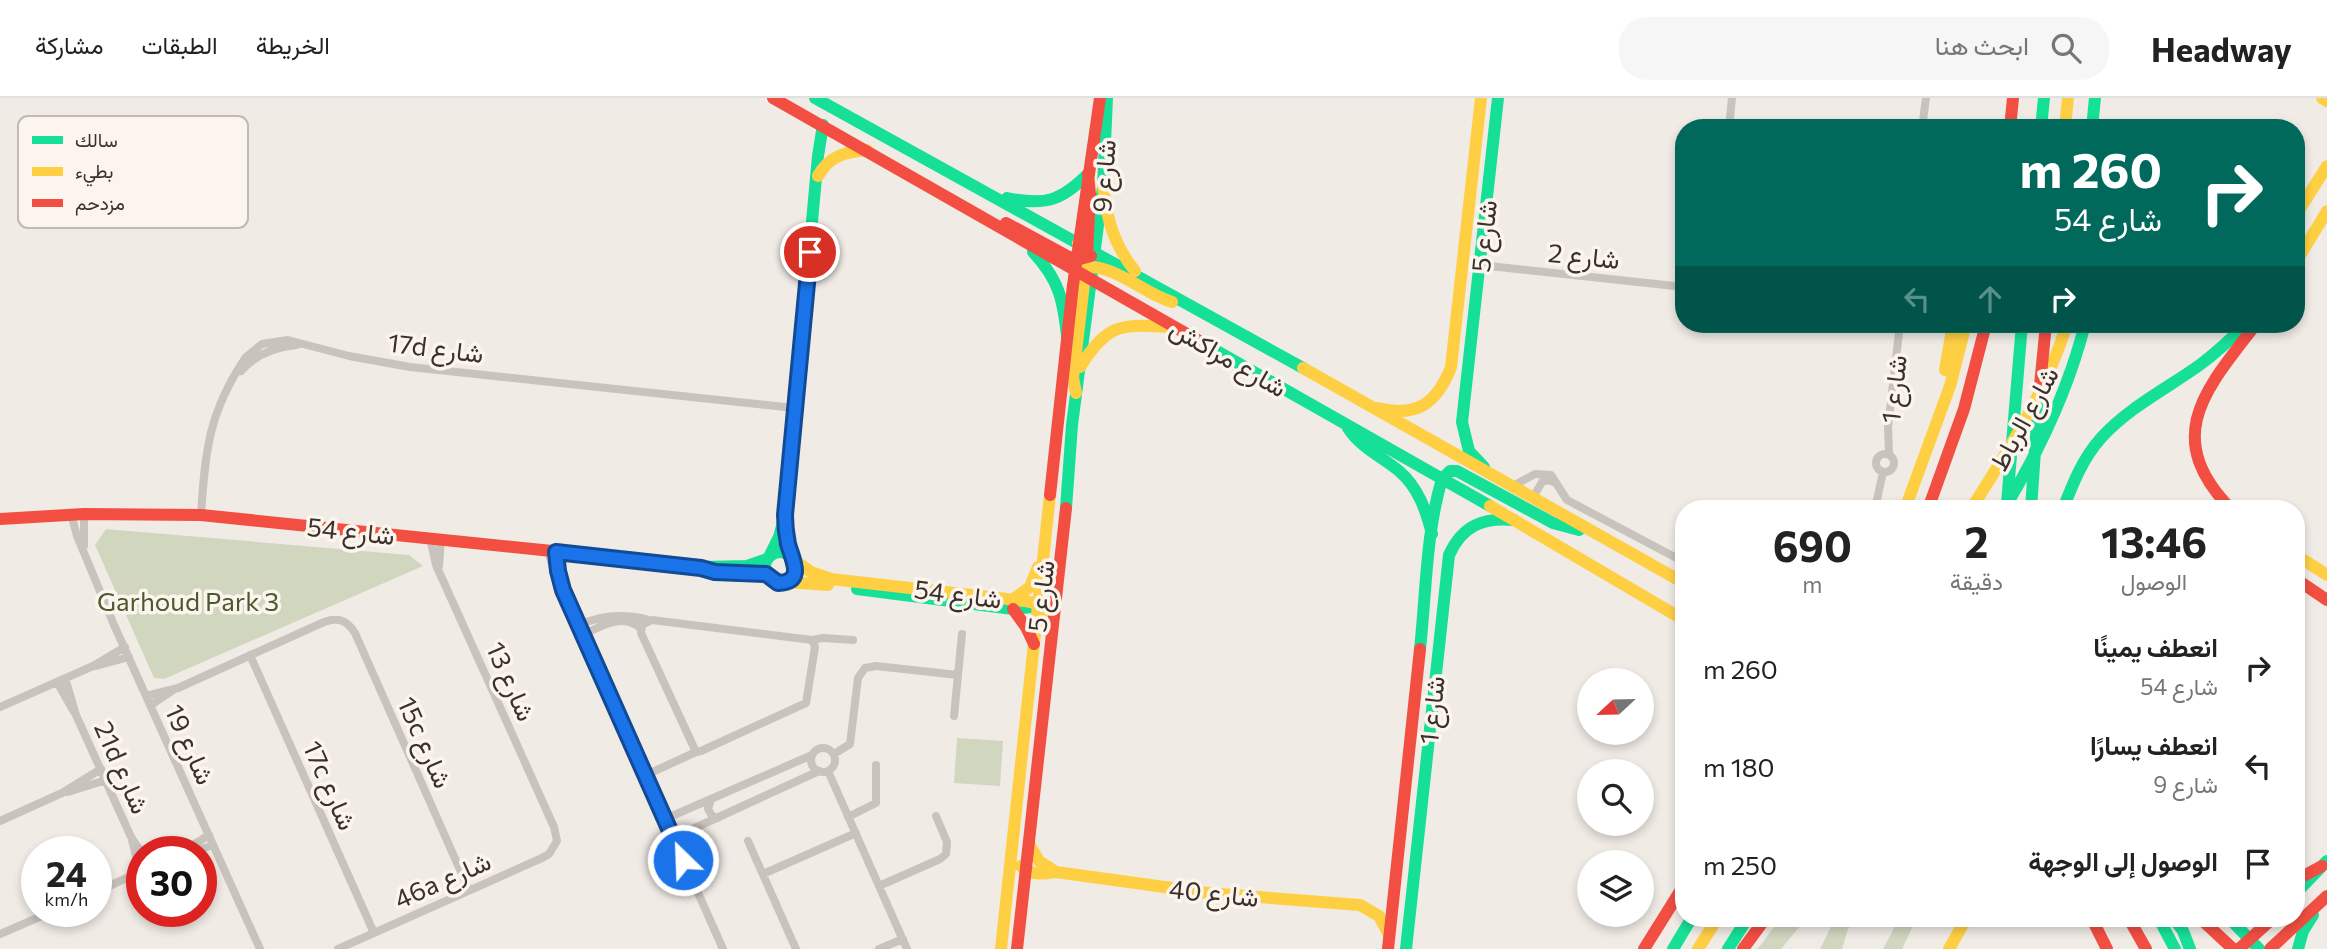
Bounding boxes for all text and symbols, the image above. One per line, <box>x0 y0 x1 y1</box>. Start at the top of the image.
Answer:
search box <box>1619 17 2109 80</box>
text: Headway <box>2151 28 2292 69</box>
text: ابحث هنا <box>1935 29 2029 60</box>
icon: search <box>2047 29 2085 67</box>
text: مشاركة <box>35 30 103 59</box>
text: الطبقات <box>141 30 218 59</box>
text: الخريطة <box>256 30 330 59</box>
legend <box>18 116 248 228</box>
text: سالك <box>75 128 118 151</box>
street label: شارع 9 <box>1085 138 1125 214</box>
text: 260 m <box>2020 138 2162 198</box>
icon: right <box>2186 147 2277 238</box>
text: بطيء <box>75 159 113 187</box>
text: مزدحم <box>75 191 125 216</box>
street label: شارع 5 <box>1464 198 1506 274</box>
text: شارع 54 <box>2054 198 2162 238</box>
pin <box>780 222 840 282</box>
icon: arrive <box>791 233 829 271</box>
street label: شارع 2 <box>1546 236 1621 278</box>
icon: left <box>1898 280 1936 318</box>
icon: ahead <box>1971 280 2009 318</box>
icon: right <box>2044 280 2082 318</box>
street label: شارع مراكش <box>1163 311 1293 406</box>
street label: 17d شارع <box>386 326 486 372</box>
street label: شارع 1 <box>1874 353 1916 425</box>
street label: شارع الرباط <box>1982 361 2068 477</box>
street label: شارع 54 <box>305 510 396 554</box>
text: 2 <box>1964 515 1988 567</box>
text: 13:46 <box>2101 515 2207 567</box>
text: 690 <box>1773 519 1852 571</box>
street label: شارع 5 <box>1020 558 1064 634</box>
text: دقيقة <box>1950 567 2003 595</box>
text: الوصول <box>2121 567 2187 595</box>
text: m <box>1802 570 1822 598</box>
street label: شارع 54 <box>912 572 1003 618</box>
park label: Garhoud Park 3 <box>97 585 279 616</box>
text: انعطف يمينًا <box>2093 631 2218 662</box>
street label: شارع 13 <box>477 637 543 727</box>
icon: right <box>2239 649 2277 687</box>
text: 260 m <box>1703 653 1778 684</box>
north arrow <box>1577 668 1654 746</box>
map controls <box>1577 668 1654 927</box>
text: شارع 54 <box>2140 672 2218 700</box>
street label: شارع 1 <box>1412 674 1454 746</box>
street label: 15c شارع <box>389 692 460 794</box>
street label: شارع 19 <box>156 699 222 790</box>
street label: 21d شارع <box>85 716 157 820</box>
text: انعطف يسارًا <box>2090 729 2218 760</box>
street label: 17c شارع <box>294 736 364 836</box>
icon: left <box>2239 747 2277 785</box>
text: 180 m <box>1703 751 1775 782</box>
button: search <box>1577 759 1654 836</box>
text: شارع 9 <box>2153 770 2218 798</box>
position arrow <box>646 823 720 897</box>
speed limit sign: 30 <box>126 836 217 927</box>
street label: 46a شارع <box>389 844 497 918</box>
text: الوصول إلى الوجهة <box>2028 845 2218 876</box>
icon: arrive <box>2239 845 2277 883</box>
text: 250 m <box>1703 849 1777 880</box>
button: layers <box>1577 850 1654 927</box>
text: 24 <box>46 851 87 894</box>
street label: شارع 40 <box>1167 872 1260 916</box>
text: km/h <box>45 888 88 910</box>

